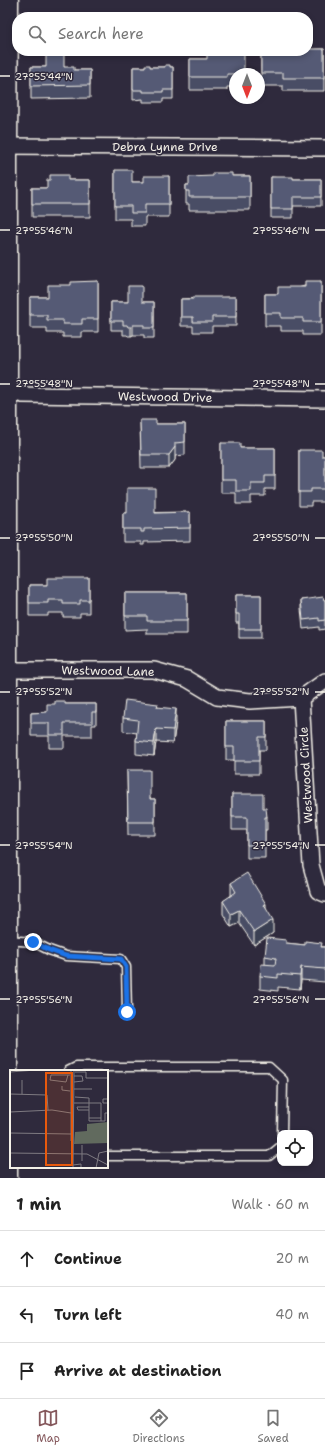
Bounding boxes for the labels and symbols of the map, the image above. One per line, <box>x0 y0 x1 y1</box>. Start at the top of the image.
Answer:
north arrow <box>229 68 265 104</box>
text: 27°55'44"N <box>15 70 73 83</box>
street label: Debra Lynne Drive <box>112 139 218 155</box>
text: 27°55'46"N <box>15 224 73 237</box>
text: 27°55'46"N <box>252 224 310 237</box>
text: 27°55'48"N <box>15 377 73 390</box>
text: 27°55'48"N <box>252 377 310 390</box>
street label: Westwood Drive <box>118 388 213 406</box>
text: 27°55'50"N <box>15 531 73 544</box>
text: 27°55'50"N <box>252 531 310 544</box>
street label: Westwood Lane <box>61 662 155 680</box>
text: 27°55'52"N <box>16 685 72 698</box>
text: 27°55'52"N <box>253 685 309 698</box>
street label: Westwood Circle <box>295 726 317 824</box>
text: 27°55'54"N <box>15 839 73 852</box>
text: 27°55'54"N <box>252 839 310 852</box>
route end <box>24 933 42 951</box>
text: 27°55'56"N <box>16 993 72 1006</box>
text: 27°55'56"N <box>253 993 309 1006</box>
route start <box>118 1003 136 1021</box>
inset map <box>10 1070 108 1168</box>

